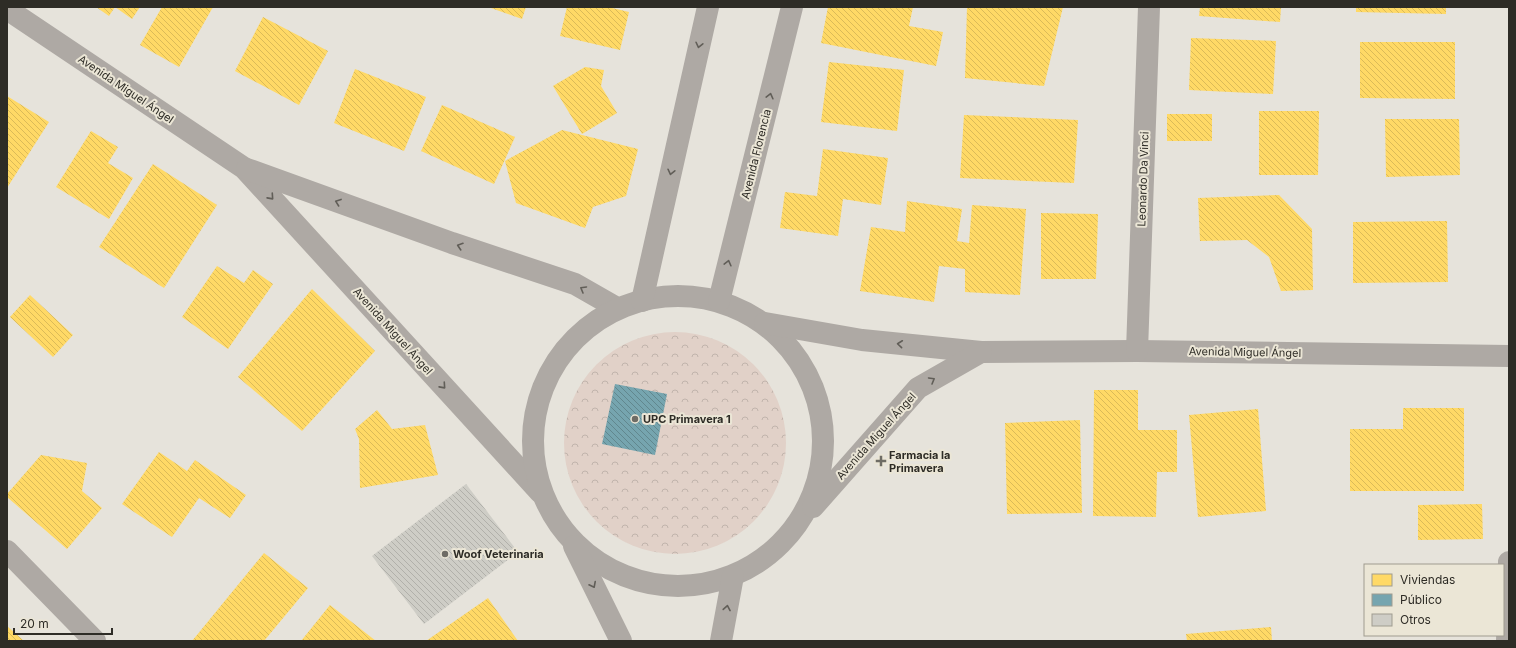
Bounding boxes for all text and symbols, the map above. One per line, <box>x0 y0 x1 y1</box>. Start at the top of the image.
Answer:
one-way arrow <box>695 41 704 48</box>
street label: Avenida Miguel Ángel <box>76 52 176 126</box>
one-way arrow <box>765 93 774 100</box>
street label: Avenida Florencia <box>738 108 774 200</box>
street label: Leonardo Da Vinci <box>1134 131 1152 227</box>
one-way arrow <box>667 169 675 175</box>
one-way arrow <box>266 192 273 200</box>
one-way arrow <box>335 199 342 207</box>
one-way arrow <box>457 242 464 251</box>
one-way arrow <box>724 260 732 266</box>
street label: Avenida Miguel Ángel <box>350 285 436 377</box>
one-way arrow <box>580 286 587 293</box>
one-way arrow <box>897 339 903 348</box>
street label: Avenida Miguel Ángel <box>1189 344 1301 360</box>
one-way arrow <box>928 378 935 385</box>
one-way arrow <box>439 381 446 389</box>
street label: Avenida Miguel Ángel <box>833 390 919 482</box>
place label: UPC Primavera 1 <box>643 412 731 426</box>
marker: UPC Primavera 1 <box>630 414 640 424</box>
place label: Farmacia la Primavera <box>889 448 950 475</box>
marker: Farmacia la Primavera <box>876 456 886 466</box>
place label: Woof Veterinaria <box>453 547 544 561</box>
marker: Woof Veterinaria <box>440 549 450 559</box>
legend <box>1364 564 1504 636</box>
text: Viviendas <box>1400 572 1455 587</box>
one-way arrow <box>588 581 596 589</box>
text: Público <box>1400 592 1442 607</box>
one-way arrow <box>722 605 731 611</box>
scale bar <box>14 610 112 636</box>
text: Otros <box>1400 612 1431 627</box>
text: 20 m <box>20 616 49 631</box>

